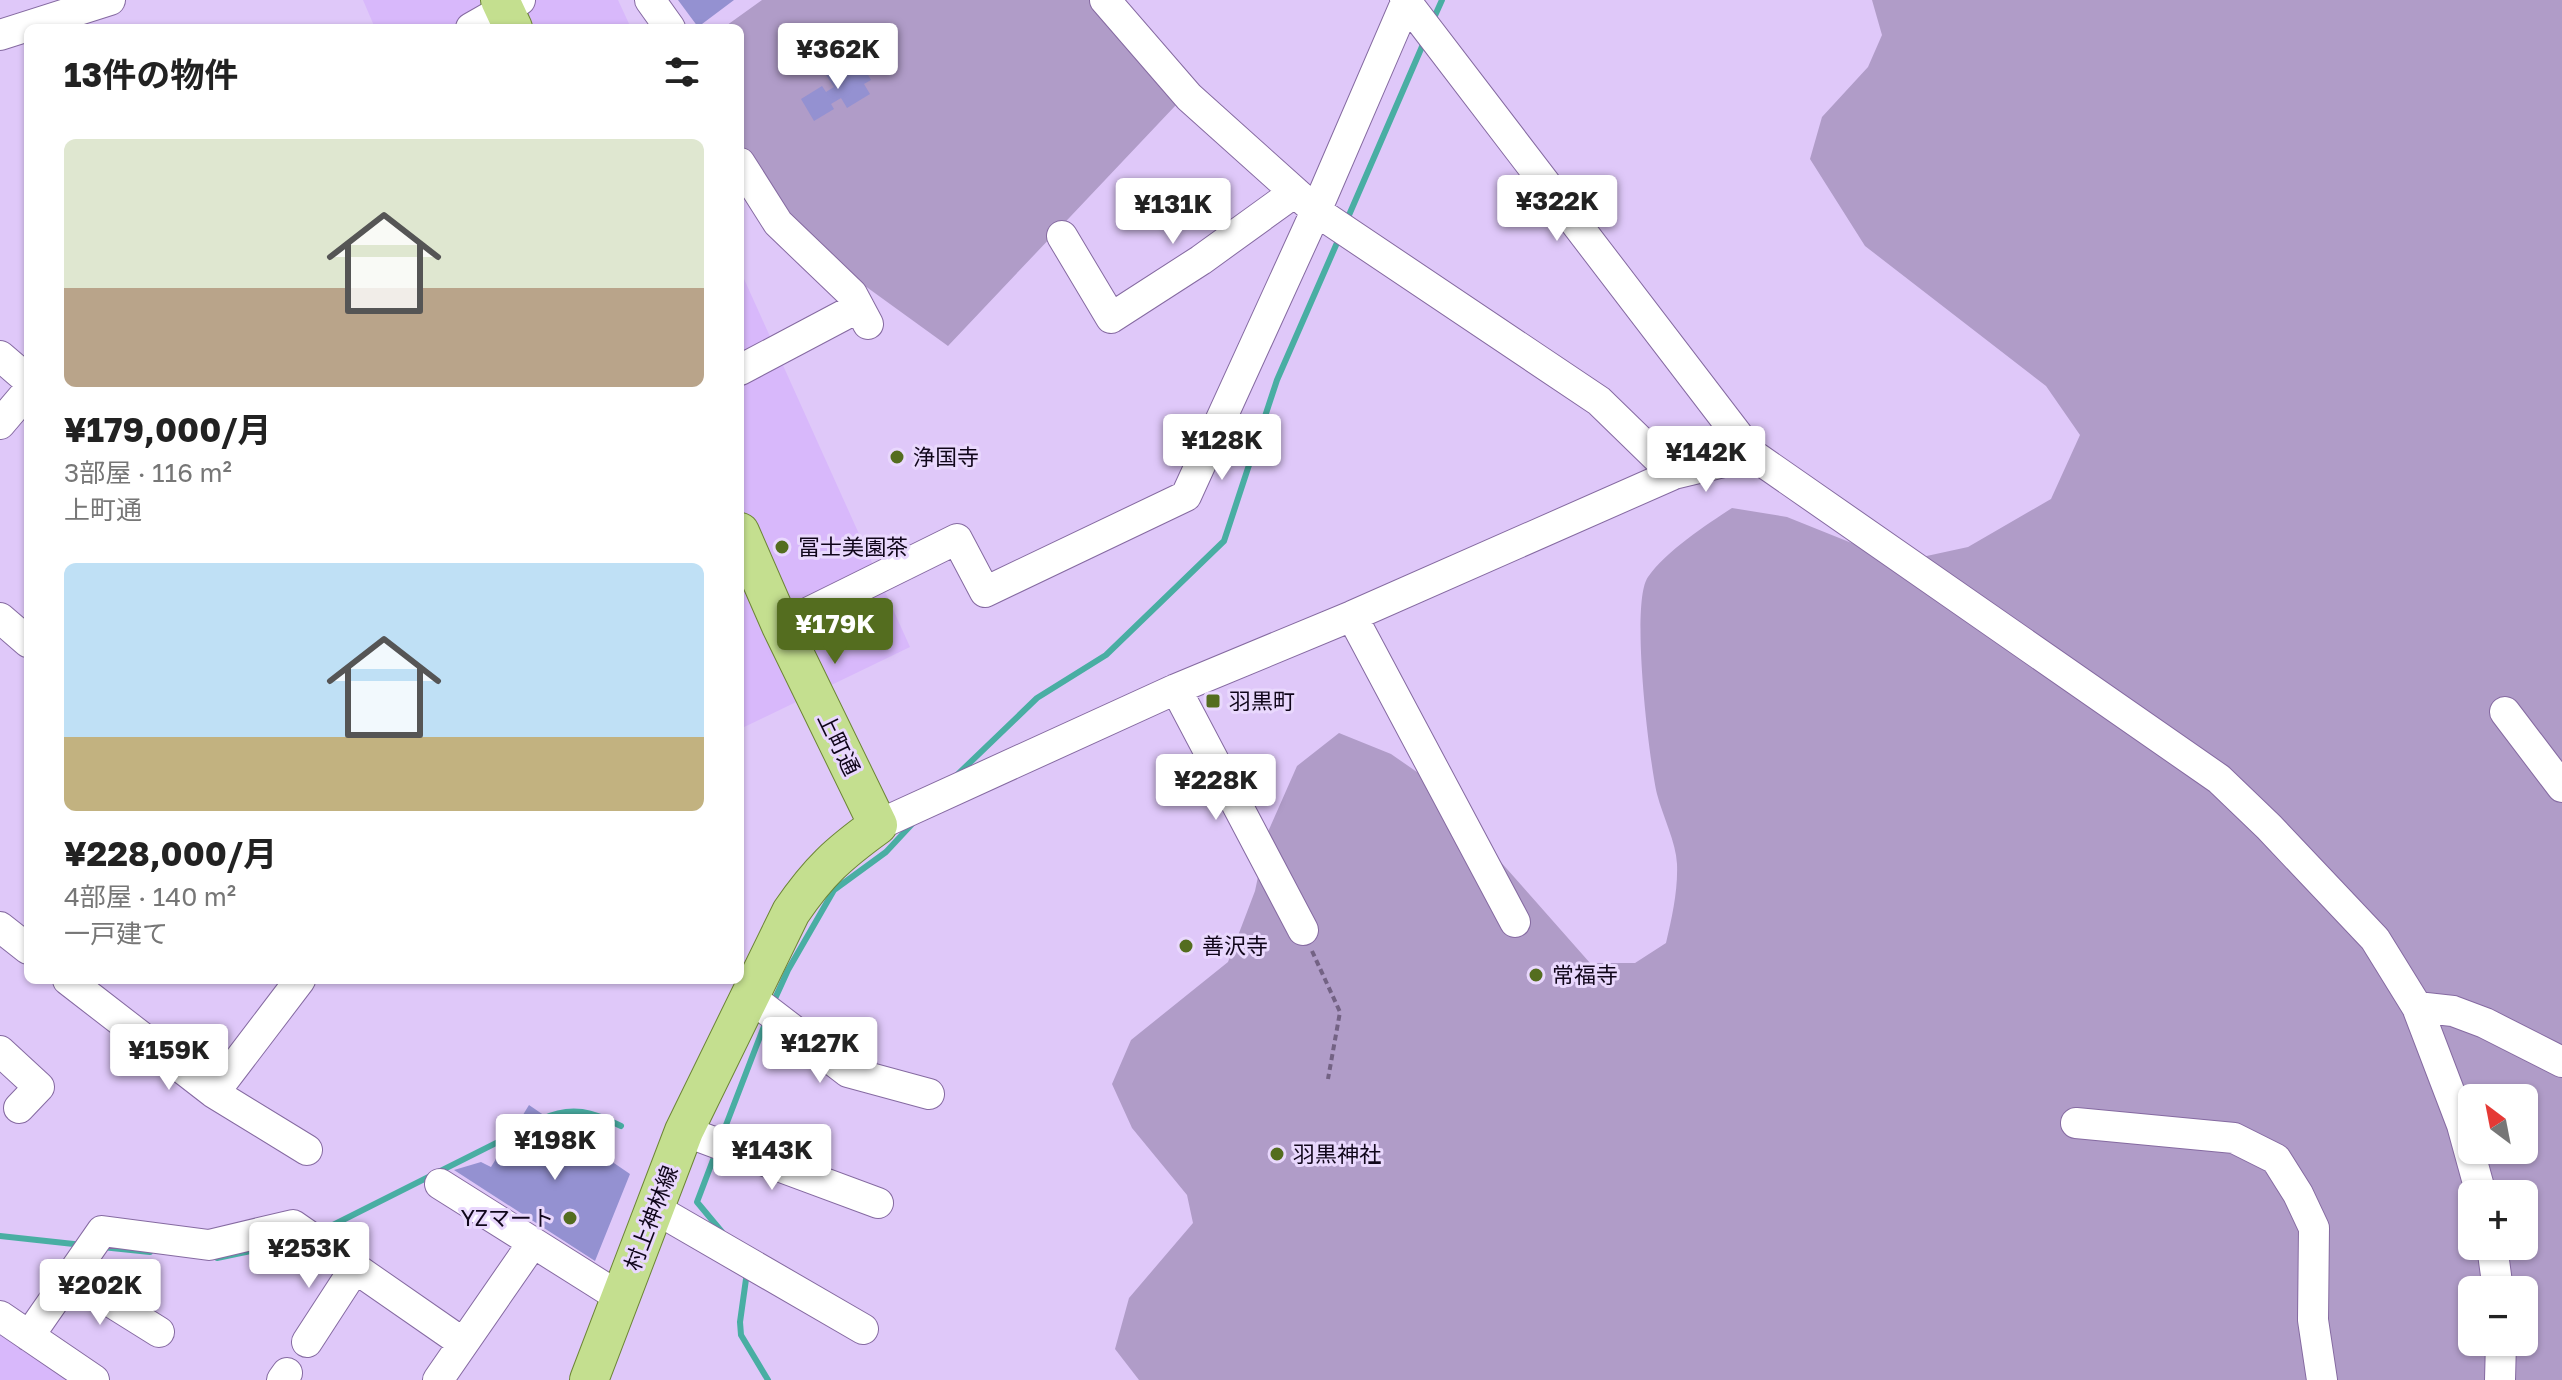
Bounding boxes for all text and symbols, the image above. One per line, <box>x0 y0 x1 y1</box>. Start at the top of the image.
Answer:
pin: ¥362K <box>782 23 894 91</box>
text: ¥362K <box>796 33 880 64</box>
icon: filters <box>660 50 704 94</box>
text: 13件の物件 <box>64 54 238 94</box>
pin: ¥322K <box>1501 175 1613 243</box>
pin: ¥131K <box>1117 178 1229 246</box>
text: ¥322K <box>1515 185 1599 216</box>
text: ¥131K <box>1134 188 1212 219</box>
icon: home <box>312 191 456 335</box>
text: ¥179,000/月 <box>64 409 272 449</box>
pin: ¥128K <box>1166 414 1278 482</box>
text: ¥128K <box>1181 424 1263 455</box>
pin: ¥142K <box>1650 426 1762 494</box>
text: ¥142K <box>1665 436 1747 467</box>
place label: 浄国寺 <box>913 443 979 470</box>
marker: 浄国寺 <box>888 448 906 466</box>
text: 3部屋 · 116 m² <box>64 457 232 488</box>
text: 上町通 <box>64 494 142 525</box>
place label: 冨士美園茶 <box>798 533 908 560</box>
marker: 冨士美園茶 <box>773 538 791 556</box>
pin: ¥179K <box>779 598 891 666</box>
text: ¥179K <box>795 608 875 639</box>
icon: home <box>312 615 456 759</box>
place label: 羽黒町 <box>1229 687 1295 714</box>
marker: 羽黒町 <box>1204 692 1222 710</box>
street label: 上町通 <box>813 708 866 779</box>
pin: ¥228K <box>1160 754 1272 822</box>
text: ¥228K <box>1174 764 1258 795</box>
text: ¥228,000/月 <box>64 833 277 873</box>
text: 4部屋 · 140 m² <box>64 881 236 912</box>
text: 一戸建て <box>64 918 168 949</box>
place label: 善沢寺 <box>1202 932 1268 959</box>
marker: 善沢寺 <box>1177 937 1195 955</box>
place label: 常福寺 <box>1552 961 1618 988</box>
marker: 常福寺 <box>1527 966 1545 984</box>
pin: ¥127K <box>764 1017 876 1085</box>
pin: ¥159K <box>113 1024 225 1092</box>
text: ¥127K <box>780 1027 860 1058</box>
text: ¥159K <box>128 1034 210 1065</box>
north arrow <box>2458 1084 2538 1164</box>
map controls <box>2458 1084 2538 1356</box>
pin: ¥198K <box>499 1114 611 1182</box>
text: ¥198K <box>514 1124 596 1155</box>
pin: ¥143K <box>716 1124 828 1192</box>
text: ¥143K <box>731 1134 813 1165</box>
place label: 羽黒神社 <box>1293 1140 1381 1167</box>
marker: 羽黒神社 <box>1268 1145 1286 1163</box>
street label: 村上神林線 <box>618 1162 683 1274</box>
button: + <box>2458 1180 2538 1260</box>
place label: YZマート <box>461 1204 554 1231</box>
marker: YZマート <box>561 1209 579 1227</box>
pin: ¥253K <box>253 1222 365 1290</box>
text: ¥253K <box>267 1232 351 1263</box>
pin: ¥202K <box>44 1259 156 1327</box>
text: ¥202K <box>58 1269 142 1300</box>
button: − <box>2458 1276 2538 1356</box>

